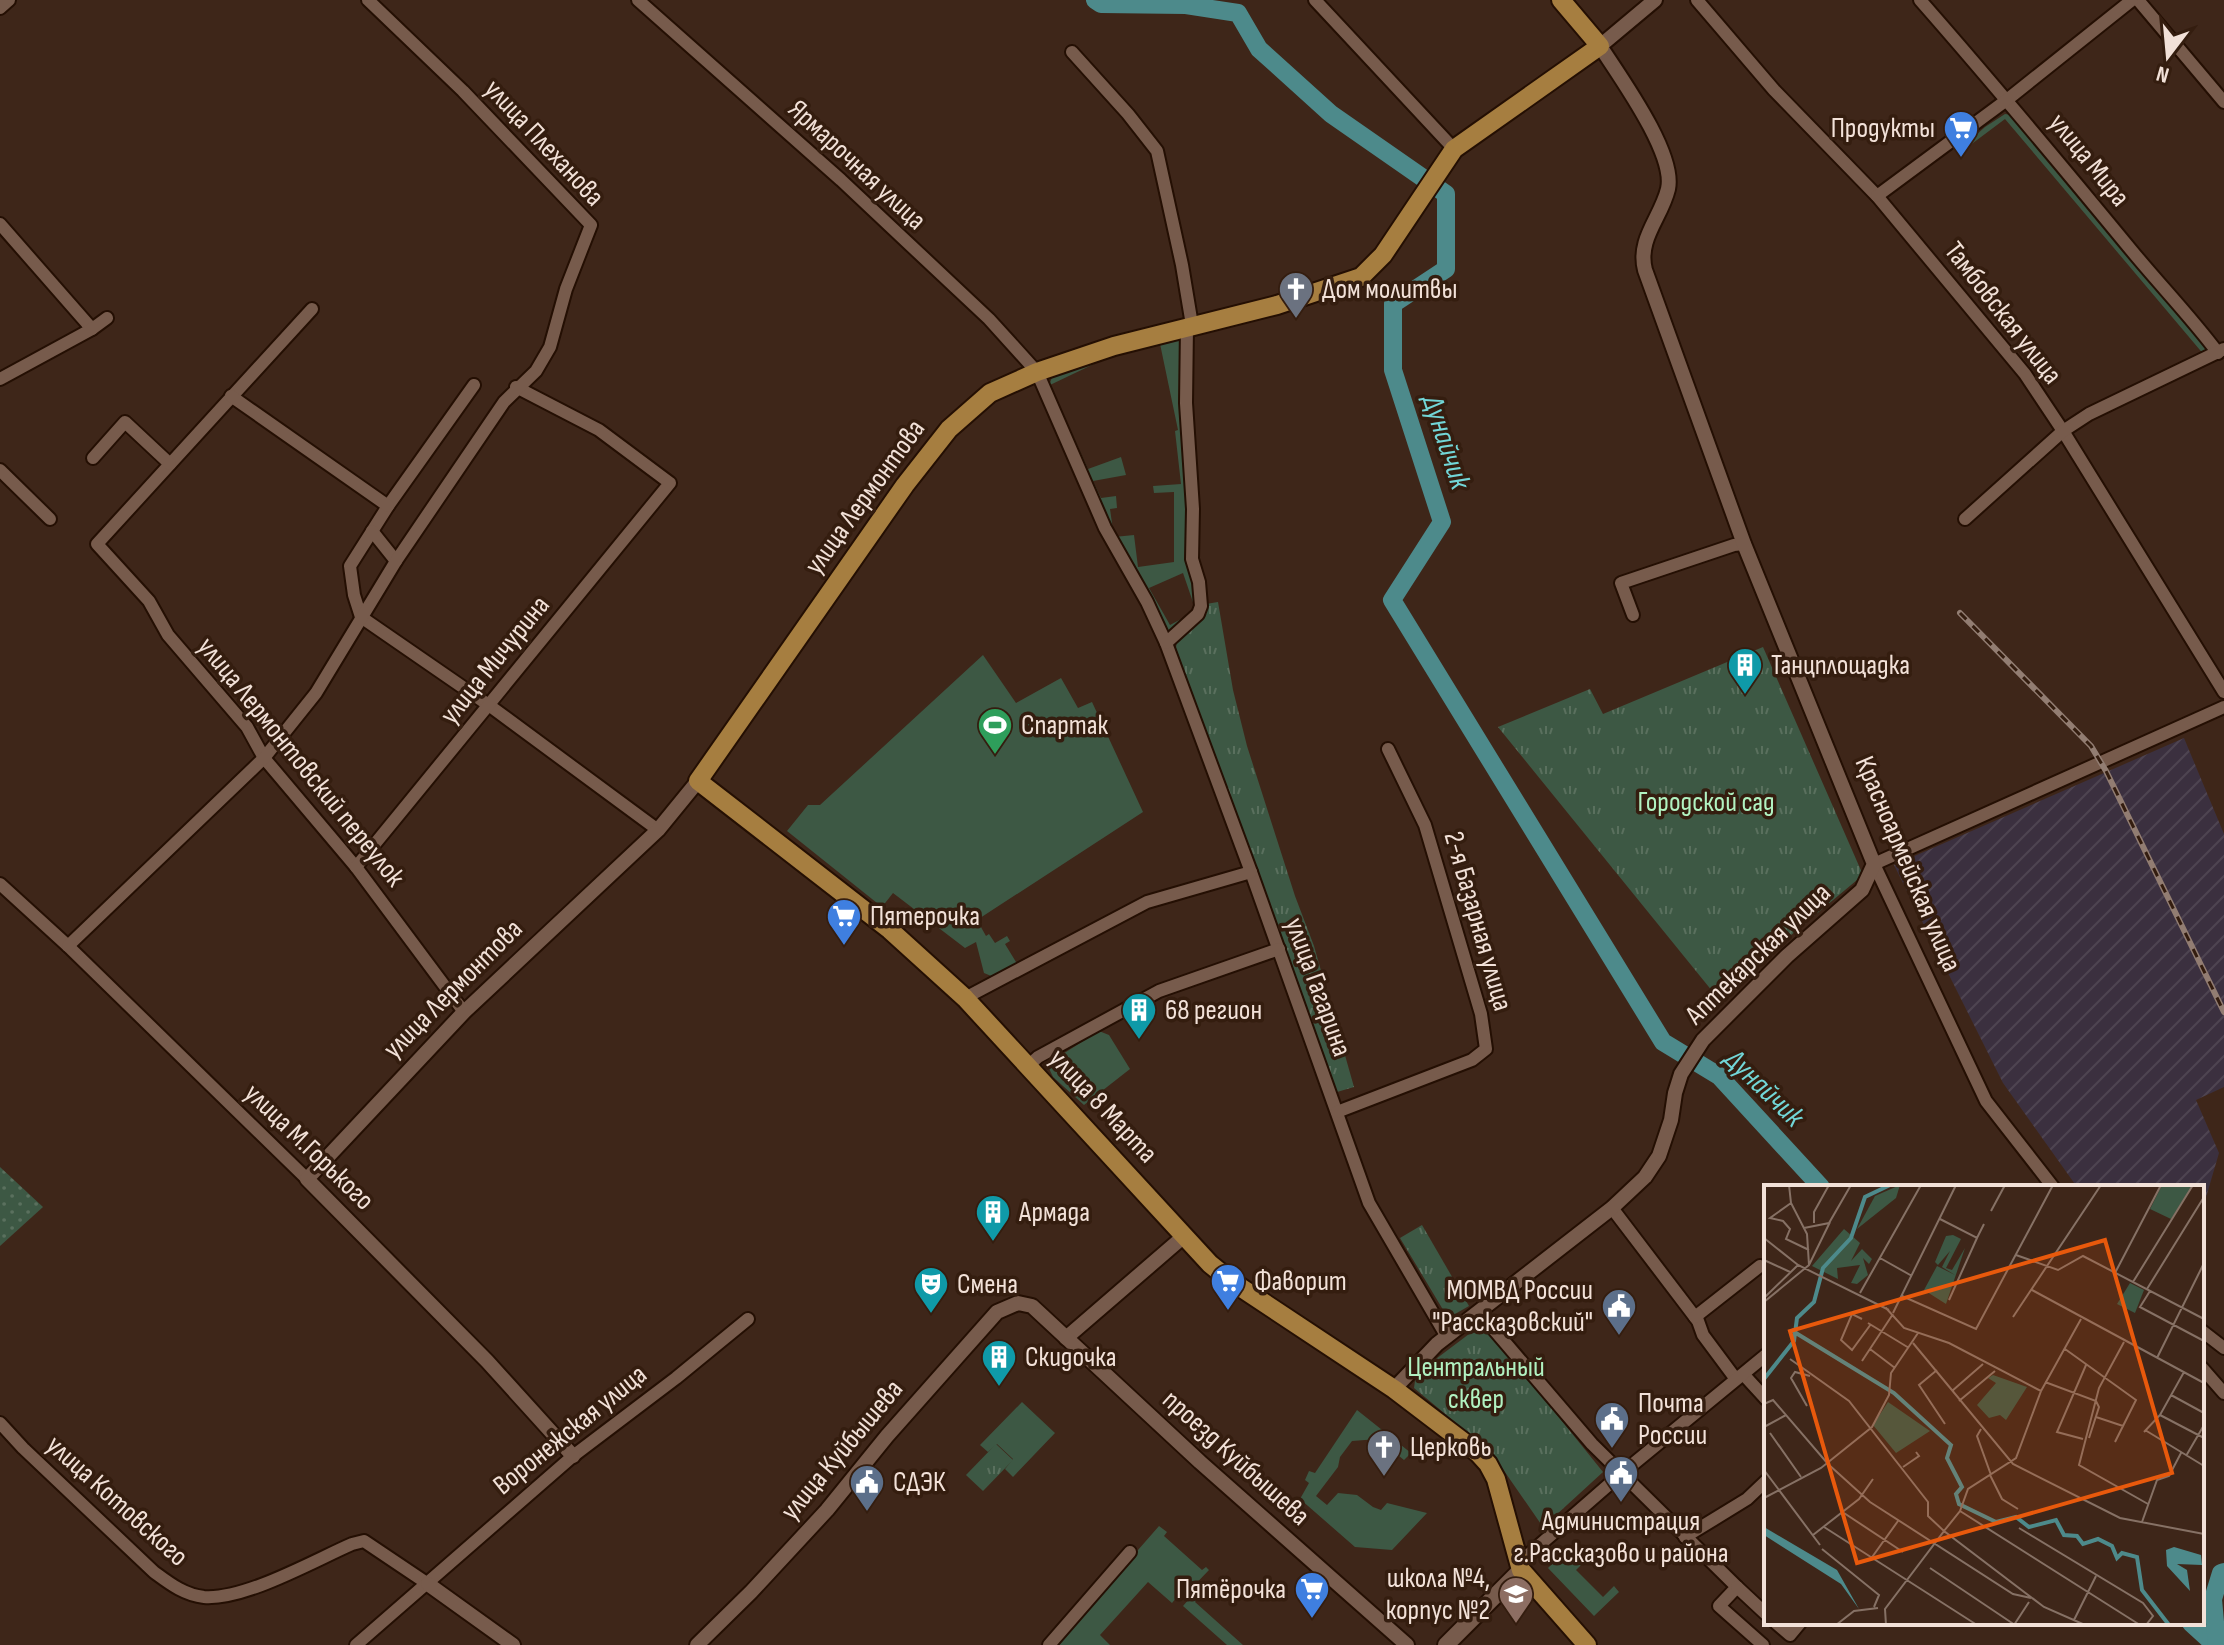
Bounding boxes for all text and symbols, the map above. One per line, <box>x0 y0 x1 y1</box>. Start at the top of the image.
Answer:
north arrow <box>2128 16 2208 96</box>
text: N <box>2154 59 2172 88</box>
street label: улица Плеханова <box>477 73 611 213</box>
street label: Ярмарочная улица <box>781 93 933 237</box>
street label: улица Мира <box>2042 107 2136 213</box>
supermarket icon: Продукты <box>1942 109 1980 159</box>
place label: Продукты <box>1831 112 1935 145</box>
street label: Тамбовская улица <box>1937 235 2069 391</box>
church icon: Дом молитвы <box>1277 270 1315 320</box>
place label: Дом молитвы <box>1322 273 1457 306</box>
water label: Дунайчик <box>1413 388 1479 495</box>
street label: улица Лермонтова <box>798 413 932 581</box>
street label: улица Мичурина <box>433 589 557 731</box>
street label: улица Лермонтовский переулок <box>190 631 412 893</box>
building icon: Танцплощадка <box>1726 646 1764 696</box>
place label: Танцплощадка <box>1771 649 1910 682</box>
sports icon: Спартак <box>976 706 1014 756</box>
place label: Спартак <box>1021 709 1109 742</box>
street label: Красноармейская улица <box>1848 751 1968 977</box>
park label: Городской сад <box>1637 786 1775 819</box>
street label: 2-я Базарная улица <box>1437 828 1519 1014</box>
street label: Аптекарская улица <box>1678 876 1837 1032</box>
supermarket icon: Пятерочка <box>825 897 863 947</box>
place label: Пятерочка <box>870 900 980 933</box>
street label: улица Лермонтова <box>377 913 529 1065</box>
street label: улица Гагарина <box>1278 913 1358 1061</box>
building icon: 68 регион <box>1120 991 1158 1041</box>
place label: 68 регион <box>1165 994 1262 1027</box>
water label: Дунайчик <box>1715 1040 1813 1136</box>
street label: улица 8 Марта <box>1042 1042 1164 1170</box>
street label: улица М.Горького <box>237 1077 381 1217</box>
inset map <box>1764 1185 2204 1625</box>
building icon: Армада <box>974 1193 1012 1243</box>
place label: Армада <box>1018 1196 1090 1229</box>
supermarket icon: Фаворит <box>1209 1262 1247 1312</box>
theatre icon: Смена <box>912 1265 950 1315</box>
place label: Фаворит <box>1254 1265 1347 1298</box>
place label: Смена <box>957 1268 1018 1301</box>
place label: МОМВД России "Рассказовский" <box>1432 1274 1593 1339</box>
public building icon: МОМВД России "Рассказовский" <box>1600 1287 1638 1337</box>
building icon: Скидочка <box>980 1338 1018 1388</box>
place label: Скидочка <box>1025 1341 1117 1374</box>
park label: Центральный сквер <box>1407 1351 1545 1416</box>
street label: Воронежская улица <box>487 1358 653 1502</box>
street label: улица Куйбышева <box>774 1373 910 1527</box>
street label: проезд Куйбышева <box>1156 1383 1316 1533</box>
place label: Почта России <box>1638 1387 1707 1452</box>
public building icon: Почта России <box>1593 1400 1631 1450</box>
church icon: Церковь <box>1365 1428 1403 1478</box>
street label: улица Котовского <box>39 1429 195 1573</box>
place label: Церковь <box>1410 1431 1492 1464</box>
public building icon: Администрация г.Рассказово и района <box>1602 1454 1640 1504</box>
public building icon: СДЭК <box>848 1463 886 1513</box>
place label: СДЭК <box>893 1466 946 1499</box>
place label: Администрация г.Рассказово и района <box>1513 1505 1729 1570</box>
place label: школа №4, корпус №2 <box>1386 1562 1490 1627</box>
supermarket icon: Пятёрочка <box>1293 1570 1331 1620</box>
place label: Пятёрочка <box>1176 1573 1286 1606</box>
school or university icon: школа №4, корпус №2 <box>1497 1575 1535 1625</box>

